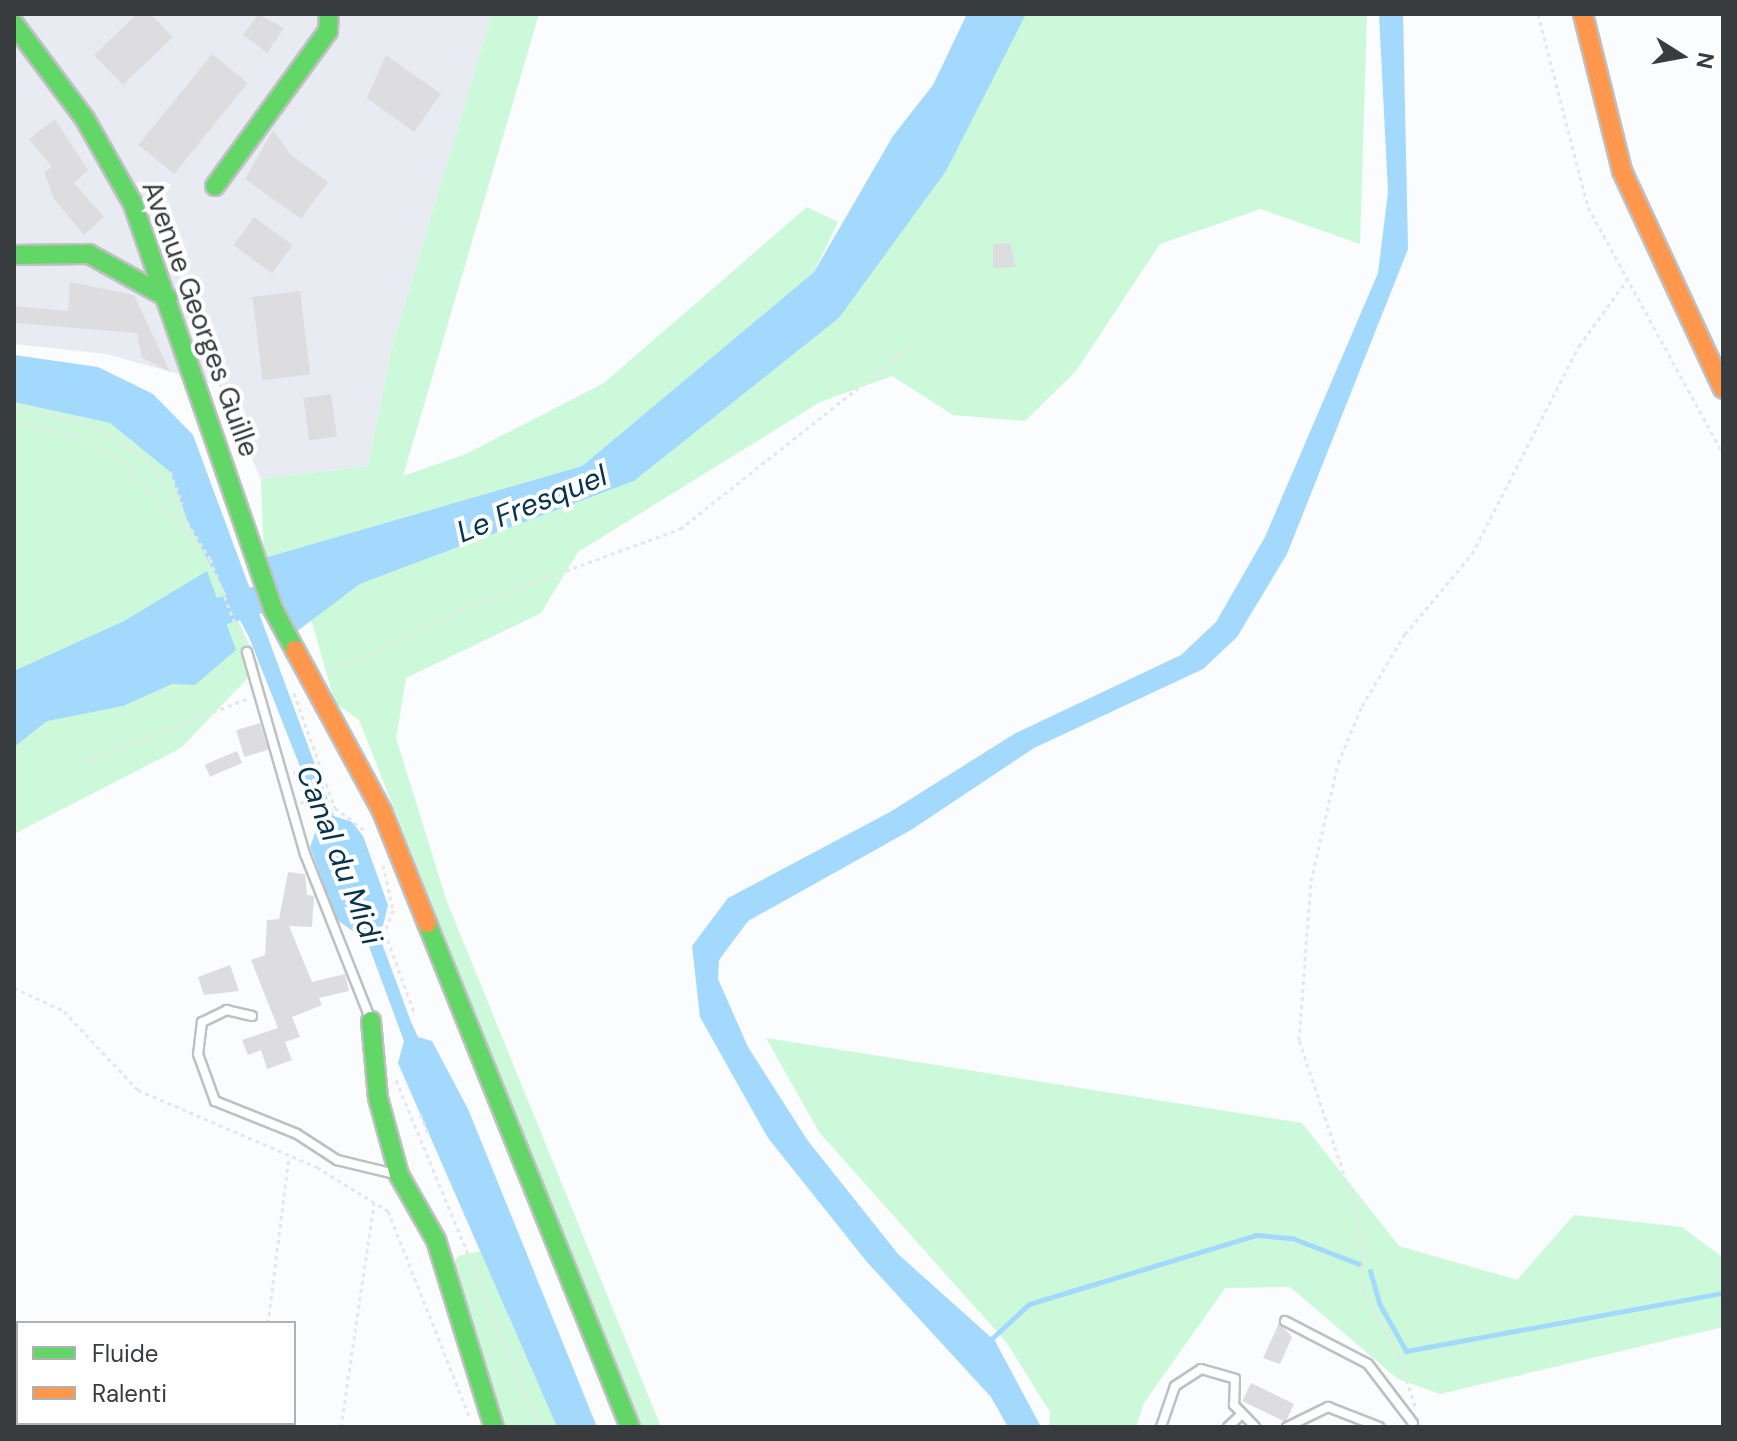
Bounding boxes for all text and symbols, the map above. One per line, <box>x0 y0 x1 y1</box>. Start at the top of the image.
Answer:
north arrow <box>1641 16 1721 96</box>
text: N <box>1689 50 1721 71</box>
street label: Avenue Georges Guille <box>134 176 266 462</box>
water label: Le Fresquel <box>452 458 612 550</box>
water label: Canal du Midi <box>288 760 390 950</box>
legend <box>16 1321 296 1425</box>
text: Fluide <box>92 1338 158 1369</box>
text: Ralenti <box>92 1378 167 1409</box>

